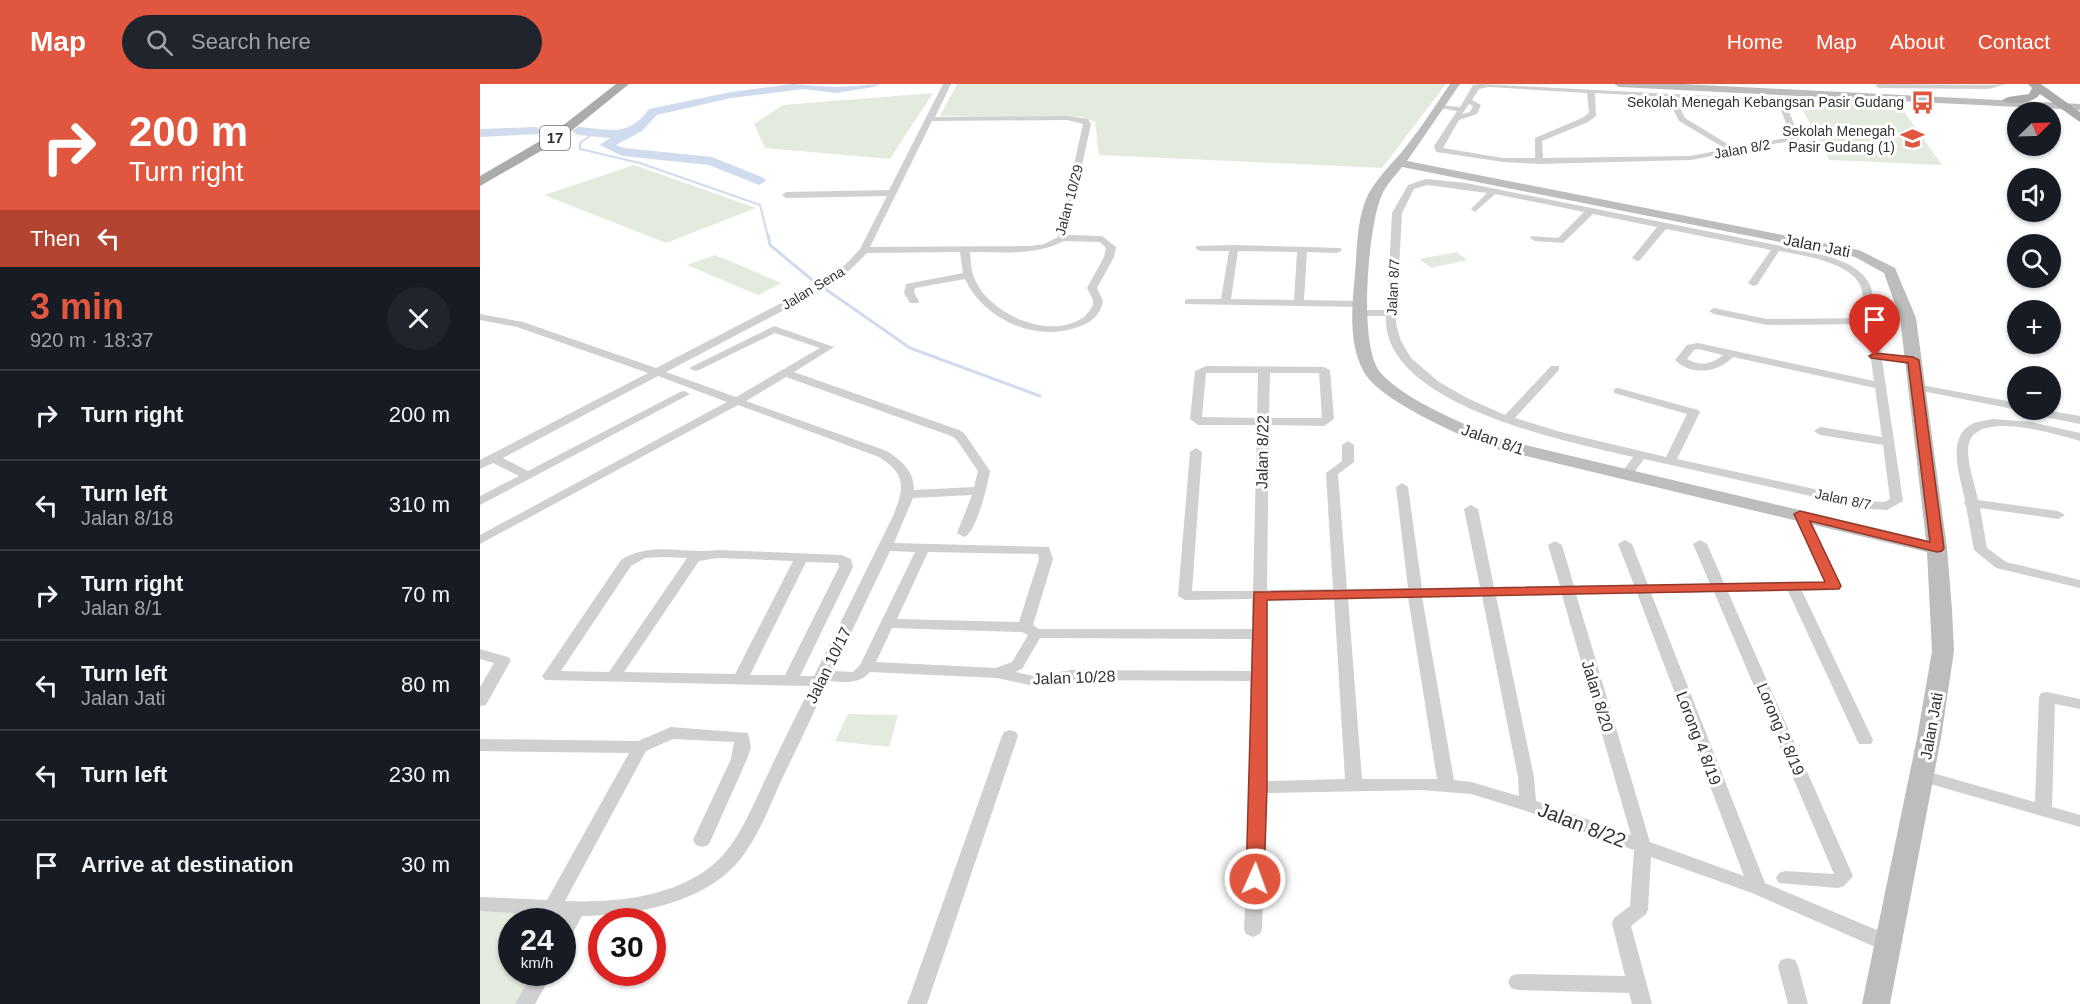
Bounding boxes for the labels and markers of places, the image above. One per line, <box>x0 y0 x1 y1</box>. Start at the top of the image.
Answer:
bus stop icon: Sekolah Menegah Kebangsan Pasir Gudang <box>1909 89 1935 115</box>
place label: Sekolah Menegah Kebangsan Pasir Gudang <box>1627 94 1904 110</box>
place label: Sekolah Menegah Pasir Gudang (1) <box>1782 123 1895 155</box>
school or university icon: Sekolah Menegah Pasir Gudang (1) <box>1900 126 1926 152</box>
pin <box>1849 294 1900 356</box>

